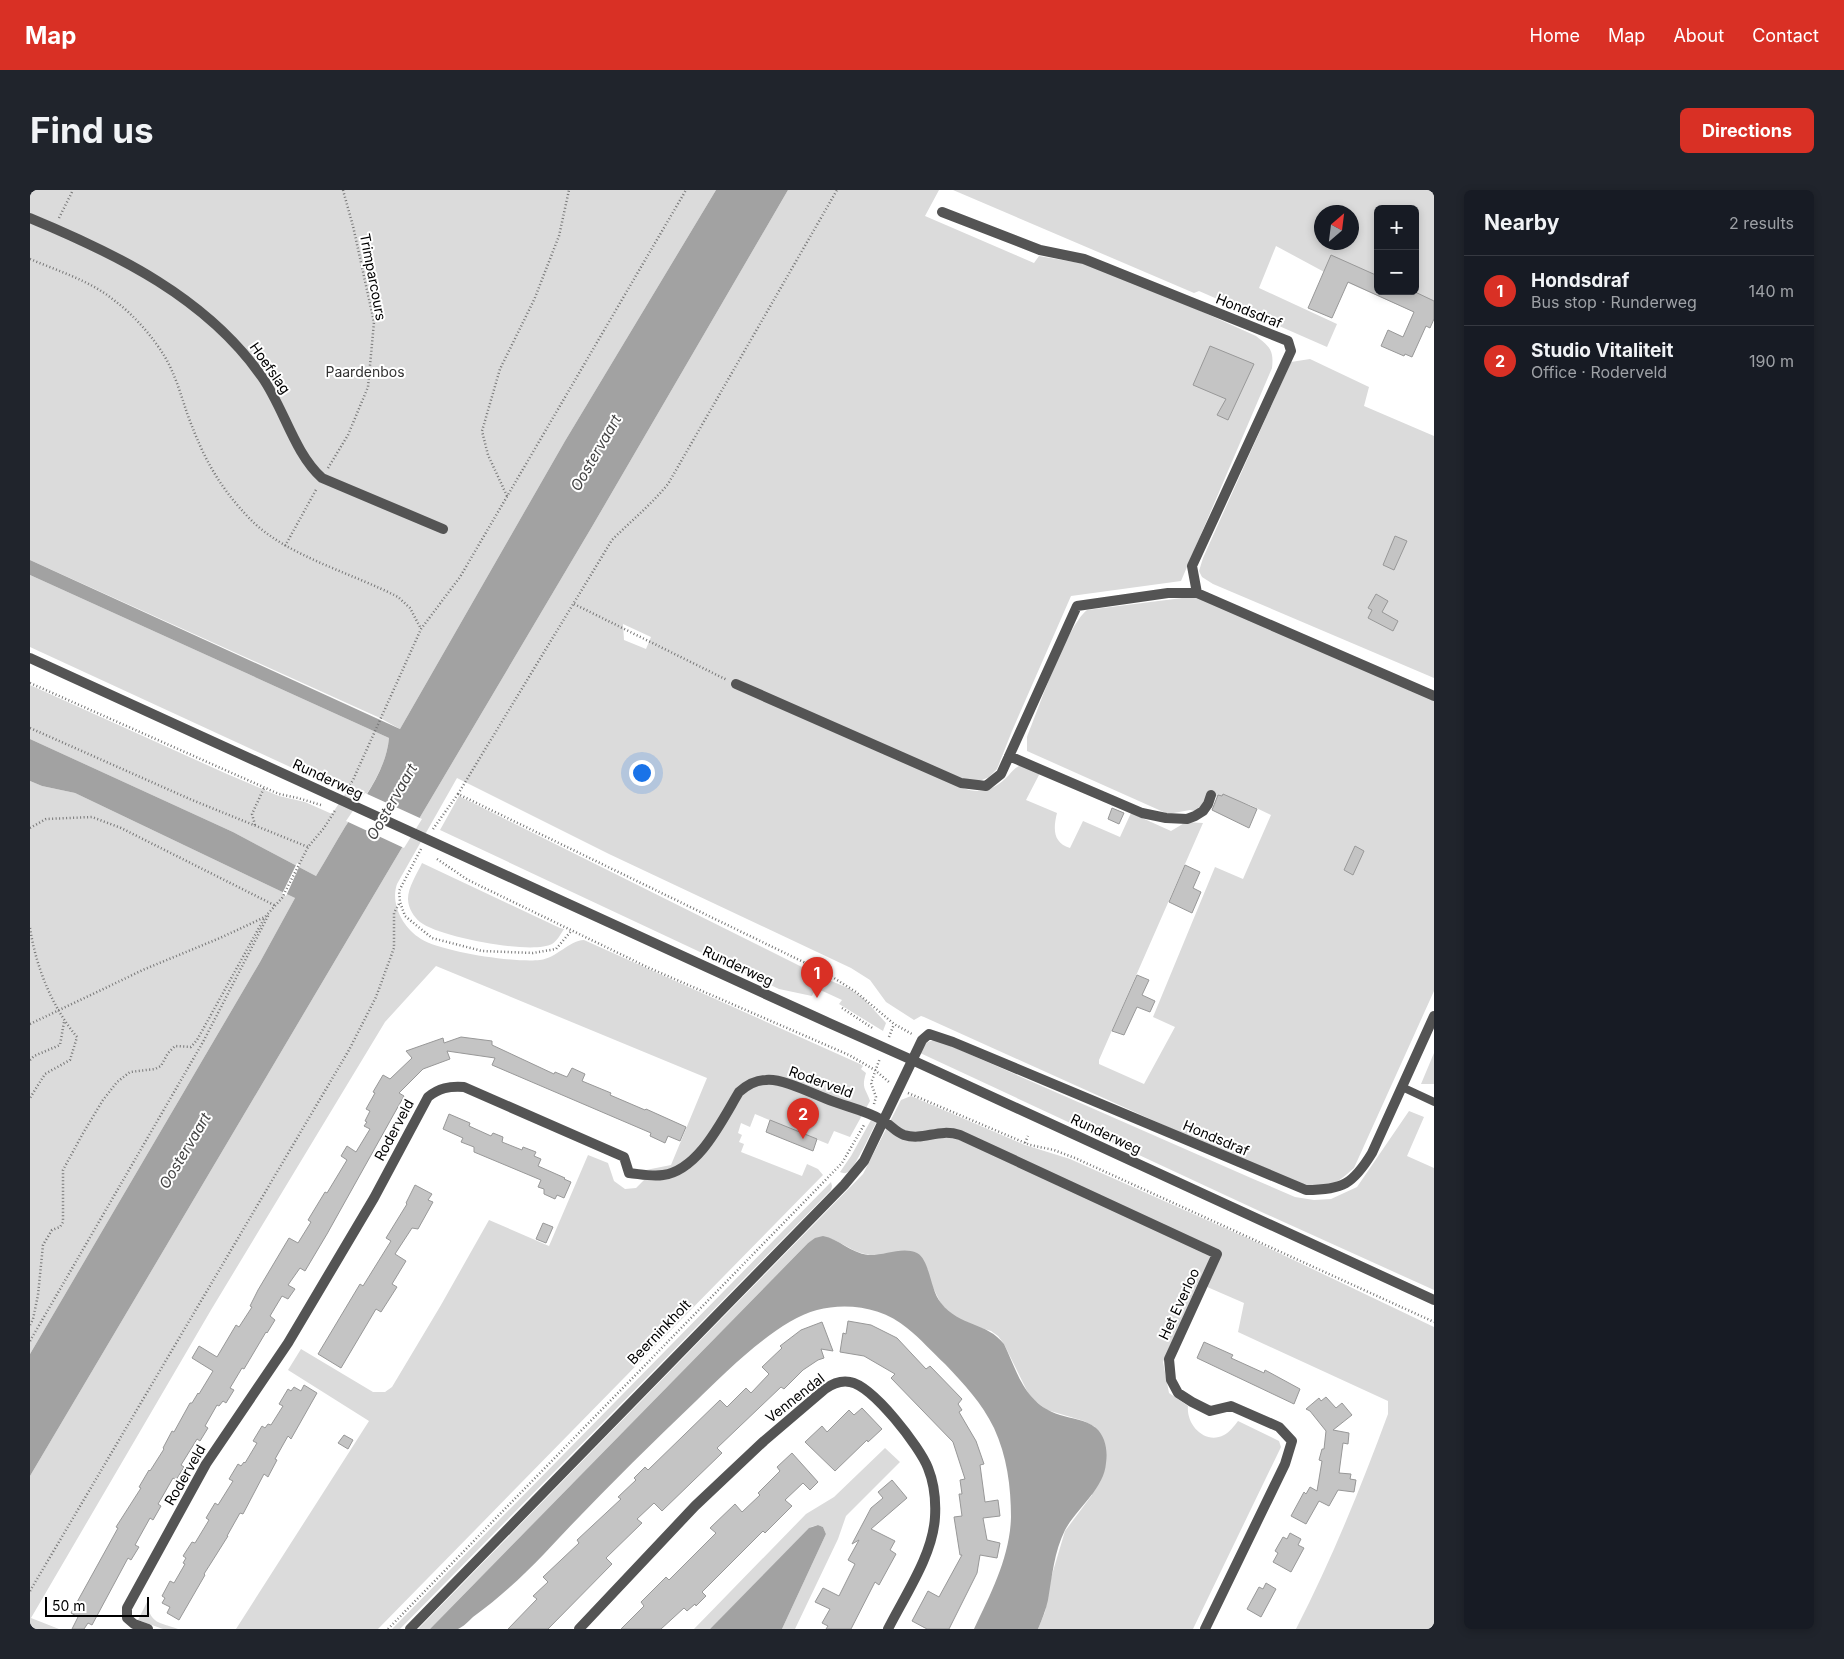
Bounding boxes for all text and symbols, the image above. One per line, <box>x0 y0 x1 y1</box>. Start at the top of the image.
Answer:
text: Map <box>25 21 76 50</box>
text: Home <box>1530 25 1580 46</box>
text: Map <box>1608 25 1645 46</box>
text: About <box>1673 25 1724 46</box>
text: Contact <box>1752 25 1819 46</box>
button: Directions <box>1680 108 1814 153</box>
text: Find us <box>30 109 154 151</box>
north arrow <box>1314 205 1359 250</box>
map controls <box>1374 205 1419 295</box>
button: + <box>1374 205 1419 250</box>
text: Nearby <box>1484 210 1559 235</box>
text: 2 results <box>1729 213 1794 233</box>
street label: Trimparcours <box>357 232 390 322</box>
button: − <box>1374 250 1419 295</box>
text: Hondsdraf <box>1531 269 1629 292</box>
text: 1 <box>1497 281 1503 301</box>
text: 140 m <box>1749 281 1794 301</box>
street label: Hondsdraf <box>1214 290 1285 332</box>
text: Bus stop · Runderweg <box>1531 292 1697 312</box>
street label: Hoefslag <box>247 339 294 397</box>
text: Studio Vitaliteit <box>1531 339 1673 362</box>
text: 2 <box>1495 351 1505 371</box>
text: 190 m <box>1749 351 1794 371</box>
text: Office · Roderveld <box>1531 362 1667 382</box>
park label: Paardenbos <box>325 363 405 380</box>
water label: Oostervaart <box>566 410 626 494</box>
street label: Runderweg <box>290 755 366 802</box>
water label: Oostervaart <box>362 759 422 843</box>
your location <box>629 760 655 786</box>
street label: Runderweg <box>700 942 776 989</box>
pin: 1 <box>801 957 833 998</box>
street label: Roderveld <box>787 1062 856 1101</box>
street label: Roderveld <box>370 1096 417 1163</box>
pin: 2 <box>787 1098 819 1139</box>
water label: Oostervaart <box>155 1108 215 1192</box>
street label: Runderweg <box>1068 1110 1144 1157</box>
street label: Hondsdraf <box>1181 1116 1252 1159</box>
street label: Het Everloo <box>1155 1265 1203 1342</box>
street label: Beerninkholt <box>624 1295 694 1368</box>
street label: Vennendal <box>762 1369 827 1426</box>
street label: Roderveld <box>160 1441 209 1508</box>
scale bar <box>45 1594 149 1617</box>
text: 50 m <box>52 1597 86 1614</box>

